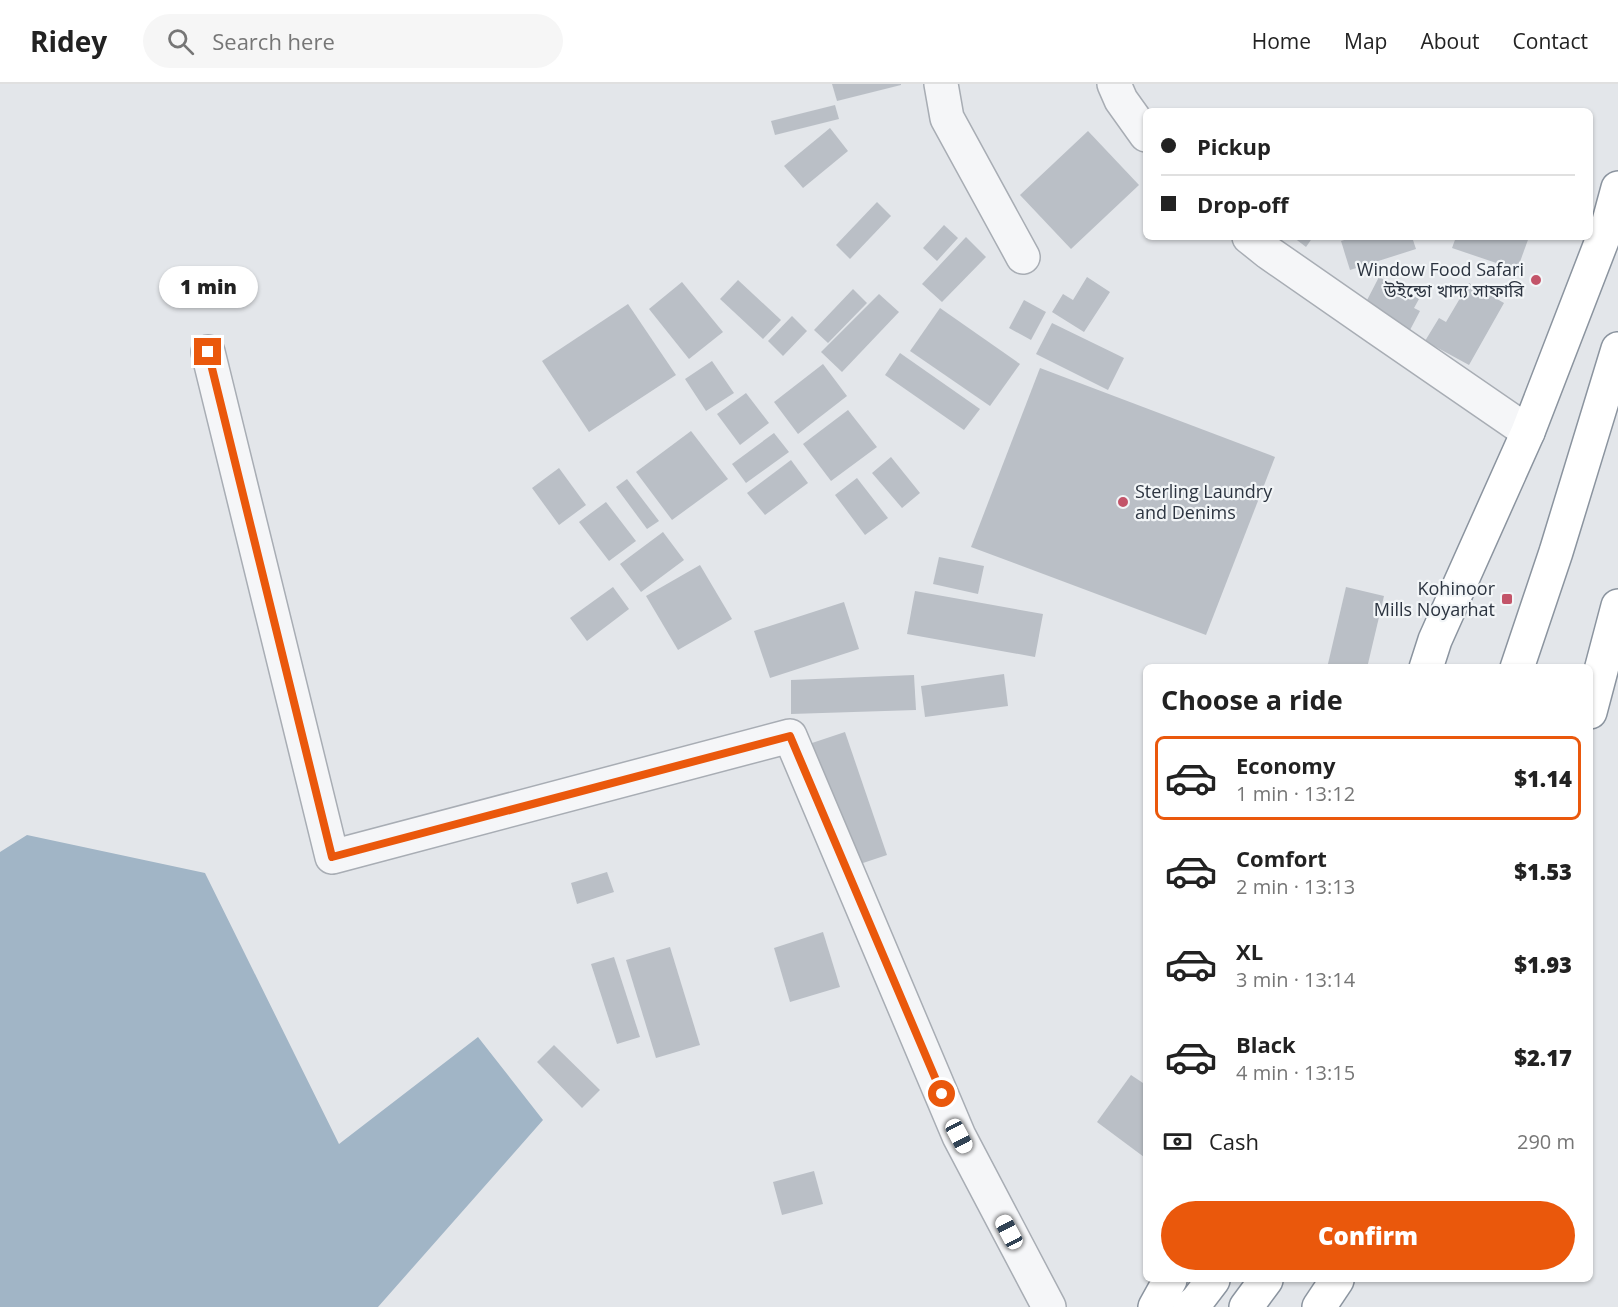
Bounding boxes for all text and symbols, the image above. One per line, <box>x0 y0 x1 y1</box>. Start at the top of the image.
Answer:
search box <box>143 14 563 68</box>
text: Ridey <box>30 22 107 60</box>
icon: search <box>164 25 197 58</box>
text: Search here <box>212 26 335 56</box>
text: Home <box>1252 27 1311 55</box>
text: Map <box>1344 27 1387 55</box>
text: About <box>1420 27 1480 55</box>
text: Contact <box>1513 27 1588 55</box>
text: Pickup <box>1197 131 1271 161</box>
text: Drop-off <box>1197 189 1289 219</box>
place label: Window Food Safari উইন্ডো খাদ্য সাফারি <box>1357 257 1524 302</box>
callout: 1 min <box>158 265 258 307</box>
text: 1 min <box>180 273 237 300</box>
marker: Window Food Safari উইন্ডো খাদ্য সাফারি <box>1529 273 1543 287</box>
route end <box>194 338 221 365</box>
place label: Sterling Laundry and Denims <box>1135 479 1273 524</box>
marker: Sterling Laundry and Denims <box>1116 495 1130 509</box>
place label: Kohinoor Mills Noyarhat <box>1374 576 1496 621</box>
marker: Kohinoor Mills Noyarhat <box>1500 592 1514 606</box>
text: Choose a ride <box>1161 681 1343 718</box>
text: Economy <box>1236 750 1335 780</box>
icon: car <box>1164 751 1218 805</box>
text: $1.14 <box>1514 763 1572 793</box>
text: 1 min · 13:12 <box>1236 780 1355 807</box>
text: Comfort <box>1236 843 1327 873</box>
icon: car <box>1164 844 1218 898</box>
text: $1.53 <box>1514 856 1572 886</box>
text: 2 min · 13:13 <box>1236 873 1355 900</box>
text: XL <box>1236 936 1263 966</box>
icon: car <box>1164 937 1218 991</box>
text: $1.93 <box>1514 949 1572 979</box>
text: 3 min · 13:14 <box>1236 966 1355 993</box>
text: Black <box>1236 1029 1296 1059</box>
icon: car <box>1164 1030 1218 1084</box>
text: $2.17 <box>1514 1042 1572 1072</box>
text: 4 min · 13:15 <box>1236 1059 1355 1086</box>
route start <box>928 1080 955 1107</box>
car <box>943 1116 975 1156</box>
icon: cash <box>1161 1125 1194 1158</box>
text: Cash <box>1209 1126 1259 1156</box>
text: 290 m <box>1517 1128 1575 1155</box>
button: Confirm <box>1161 1201 1575 1270</box>
car <box>993 1212 1025 1252</box>

